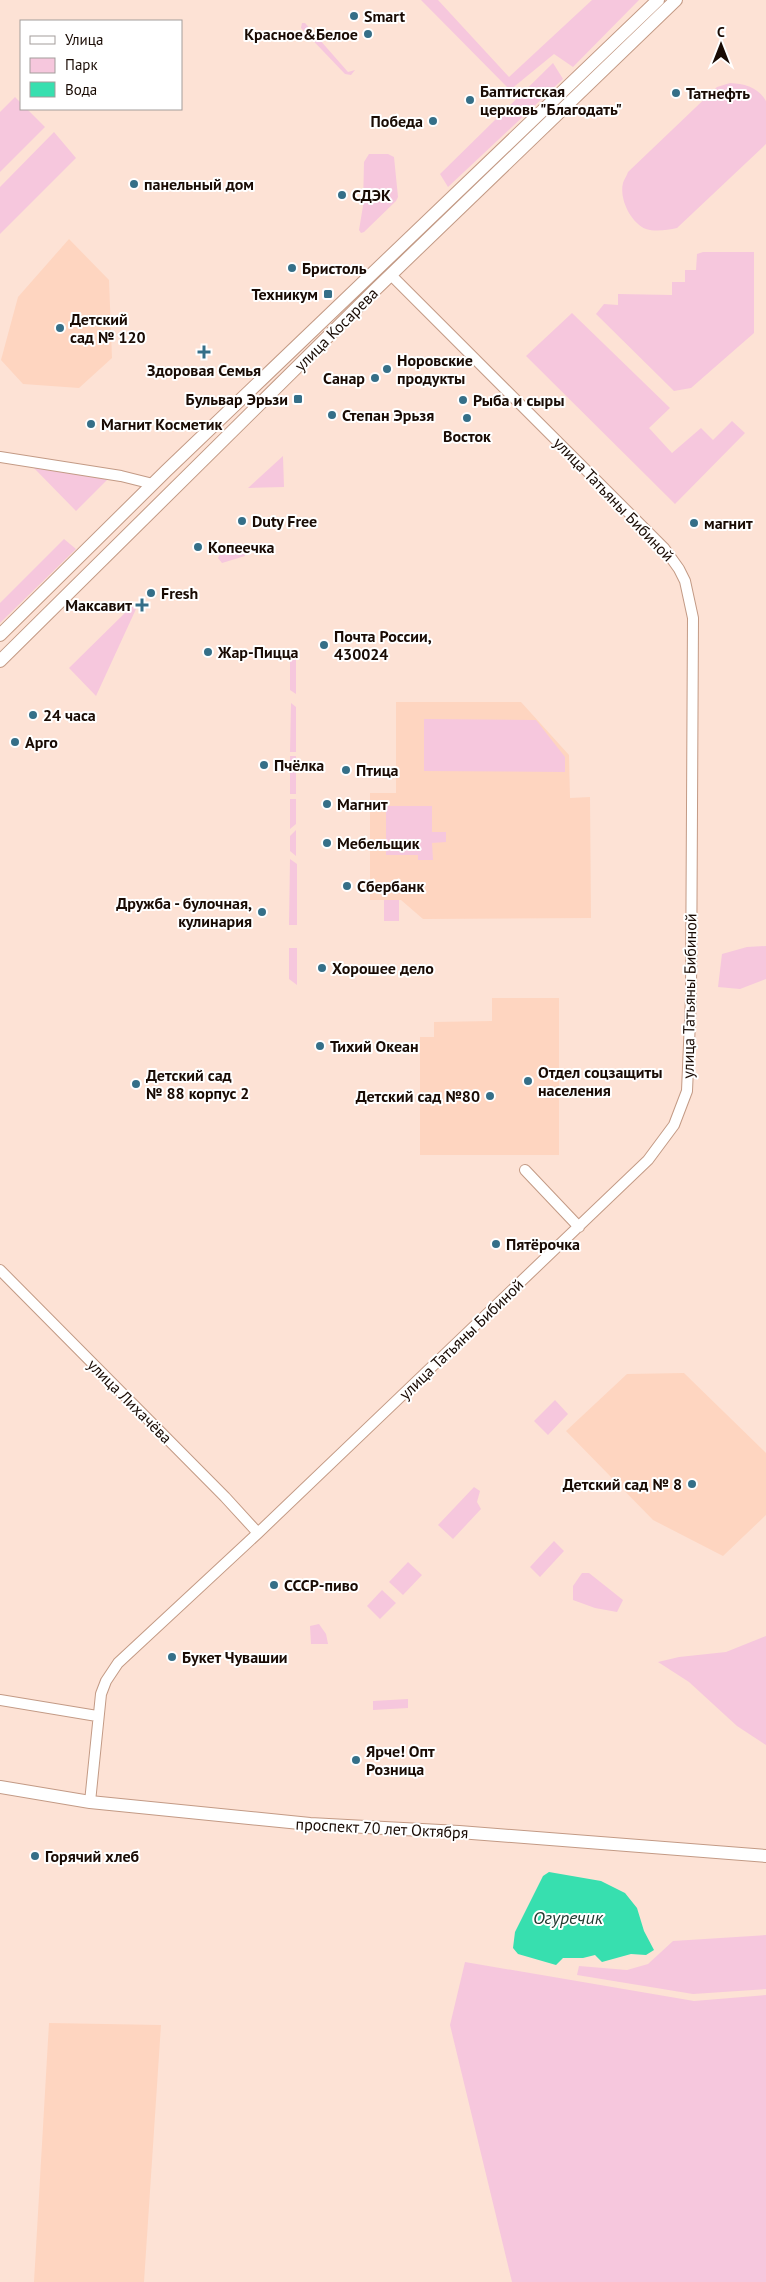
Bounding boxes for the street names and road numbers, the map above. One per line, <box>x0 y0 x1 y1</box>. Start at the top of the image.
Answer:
street label: улица Косарева <box>290 283 382 375</box>
street label: улица Татьяны Бибиной <box>549 433 679 565</box>
street label: улица Татьяны Бибиной <box>678 913 700 1079</box>
street label: улица Татьяны Бибиной <box>395 1274 527 1404</box>
street label: улица Лихачёва <box>83 1354 177 1448</box>
street label: проспект 70 лет Октября <box>295 1813 469 1843</box>

